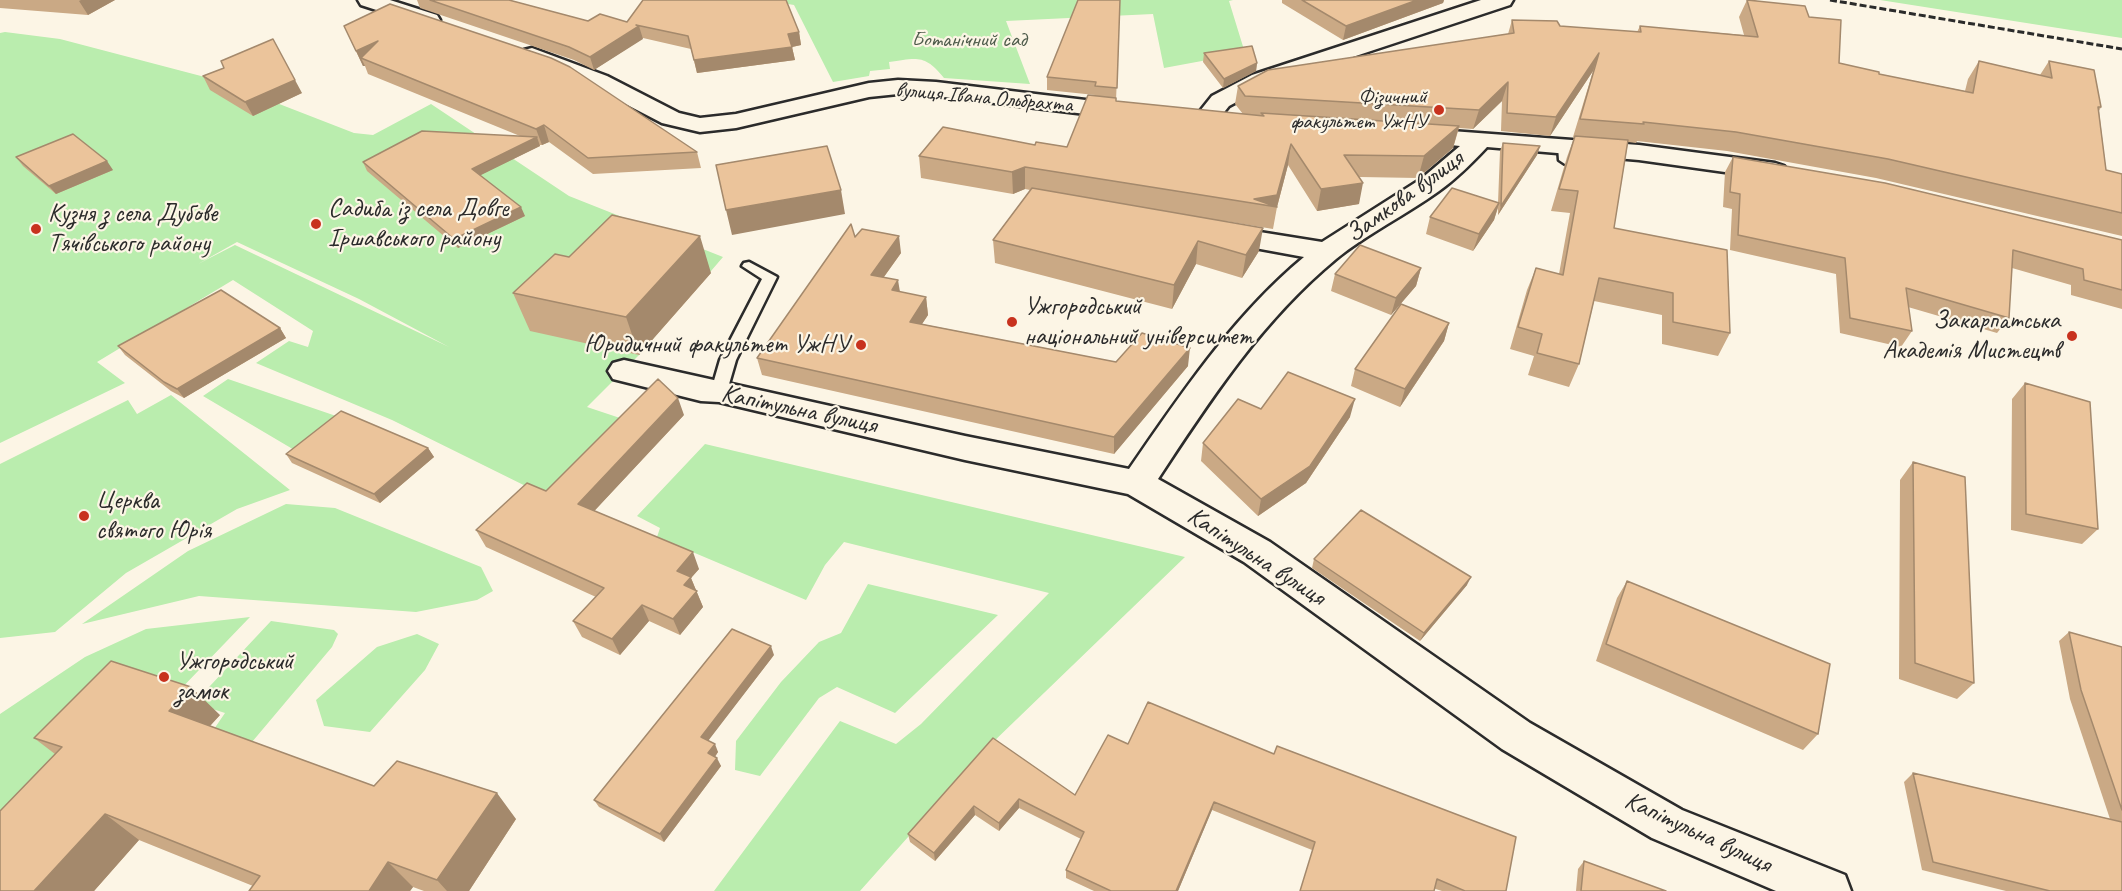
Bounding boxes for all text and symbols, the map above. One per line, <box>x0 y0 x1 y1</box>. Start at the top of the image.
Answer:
park label: Ботанічний сад <box>911 27 1027 53</box>
street label: вулиця Івана Ольбрахта <box>894 77 1074 119</box>
place label: Фізичний факультет УжНУ <box>1290 84 1427 136</box>
marker: Фізичний факультет УжНУ <box>1432 103 1446 117</box>
street label: Замкова вулиця <box>1340 144 1470 250</box>
place label: Садиба із села Довге Іршавського району <box>328 193 509 255</box>
place label: Кузня з села Дубове Тячівського району <box>48 198 217 260</box>
marker: Садиба із села Довге Іршавського району <box>309 217 323 231</box>
marker: Кузня з села Дубове Тячівського району <box>29 222 43 236</box>
place label: Ужгородський національний університет <box>1024 291 1253 352</box>
place label: Закарпатська Академія Мистецтв <box>1883 305 2060 366</box>
marker: Ужгородський національний університет <box>1005 315 1019 329</box>
place label: Юридичний факультет УжНУ <box>584 329 849 361</box>
marker: Закарпатська Академія Мистецтв <box>2065 329 2079 343</box>
marker: Юридичний факультет УжНУ <box>854 338 868 352</box>
street label: Капітульна вулиця <box>718 378 880 442</box>
place label: Церква святого Юрія <box>96 485 211 546</box>
street label: Капітульна вулиця <box>1181 501 1331 613</box>
marker: Церква святого Юрія <box>77 509 91 523</box>
place label: Ужгородський замок <box>176 646 293 708</box>
marker: Ужгородський замок <box>157 670 171 684</box>
street label: Капітульна вулиця <box>1620 785 1776 881</box>

